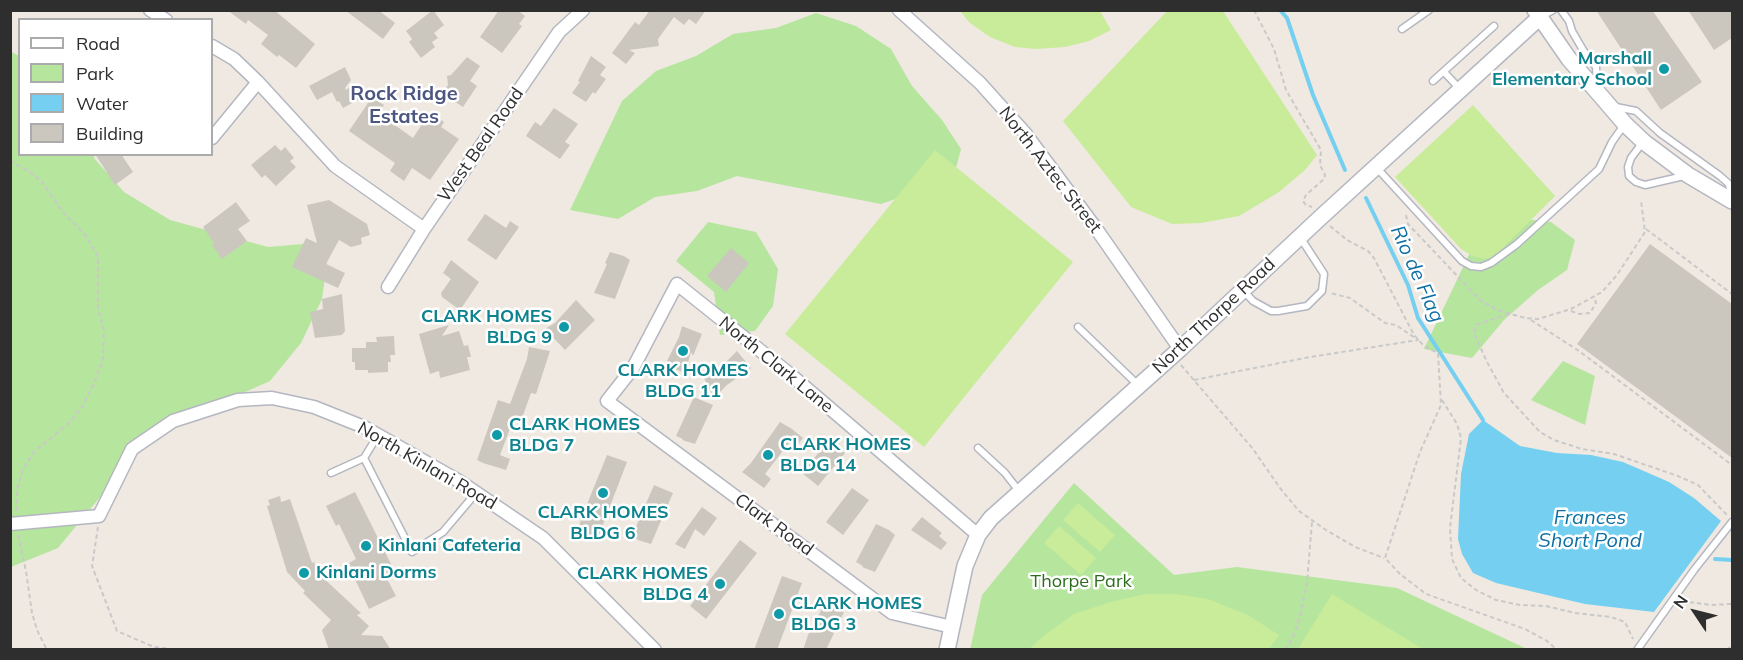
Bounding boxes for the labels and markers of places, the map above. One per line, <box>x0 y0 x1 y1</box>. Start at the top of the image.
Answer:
place label: Marshall Elementary School <box>1492 48 1652 90</box>
marker: Marshall Elementary School <box>1657 62 1671 76</box>
place label: CLARK HOMES BLDG 9 <box>421 306 552 348</box>
marker: CLARK HOMES BLDG 9 <box>557 320 571 334</box>
marker: CLARK HOMES BLDG 11 <box>676 344 690 358</box>
place label: CLARK HOMES BLDG 11 <box>617 360 749 403</box>
place label: CLARK HOMES BLDG 7 <box>509 414 640 456</box>
marker: CLARK HOMES BLDG 7 <box>490 428 504 442</box>
place label: CLARK HOMES BLDG 14 <box>780 434 911 476</box>
marker: CLARK HOMES BLDG 14 <box>761 448 775 462</box>
marker: CLARK HOMES BLDG 6 <box>596 486 610 500</box>
place label: CLARK HOMES BLDG 6 <box>537 502 669 544</box>
place label: Kinlani Cafeteria <box>378 535 521 557</box>
marker: Kinlani Cafeteria <box>359 539 373 553</box>
place label: Kinlani Dorms <box>316 562 437 584</box>
place label: CLARK HOMES BLDG 4 <box>577 563 708 606</box>
marker: Kinlani Dorms <box>297 566 311 580</box>
marker: CLARK HOMES BLDG 4 <box>713 577 727 591</box>
place label: CLARK HOMES BLDG 3 <box>791 593 922 636</box>
marker: CLARK HOMES BLDG 3 <box>772 607 786 621</box>

